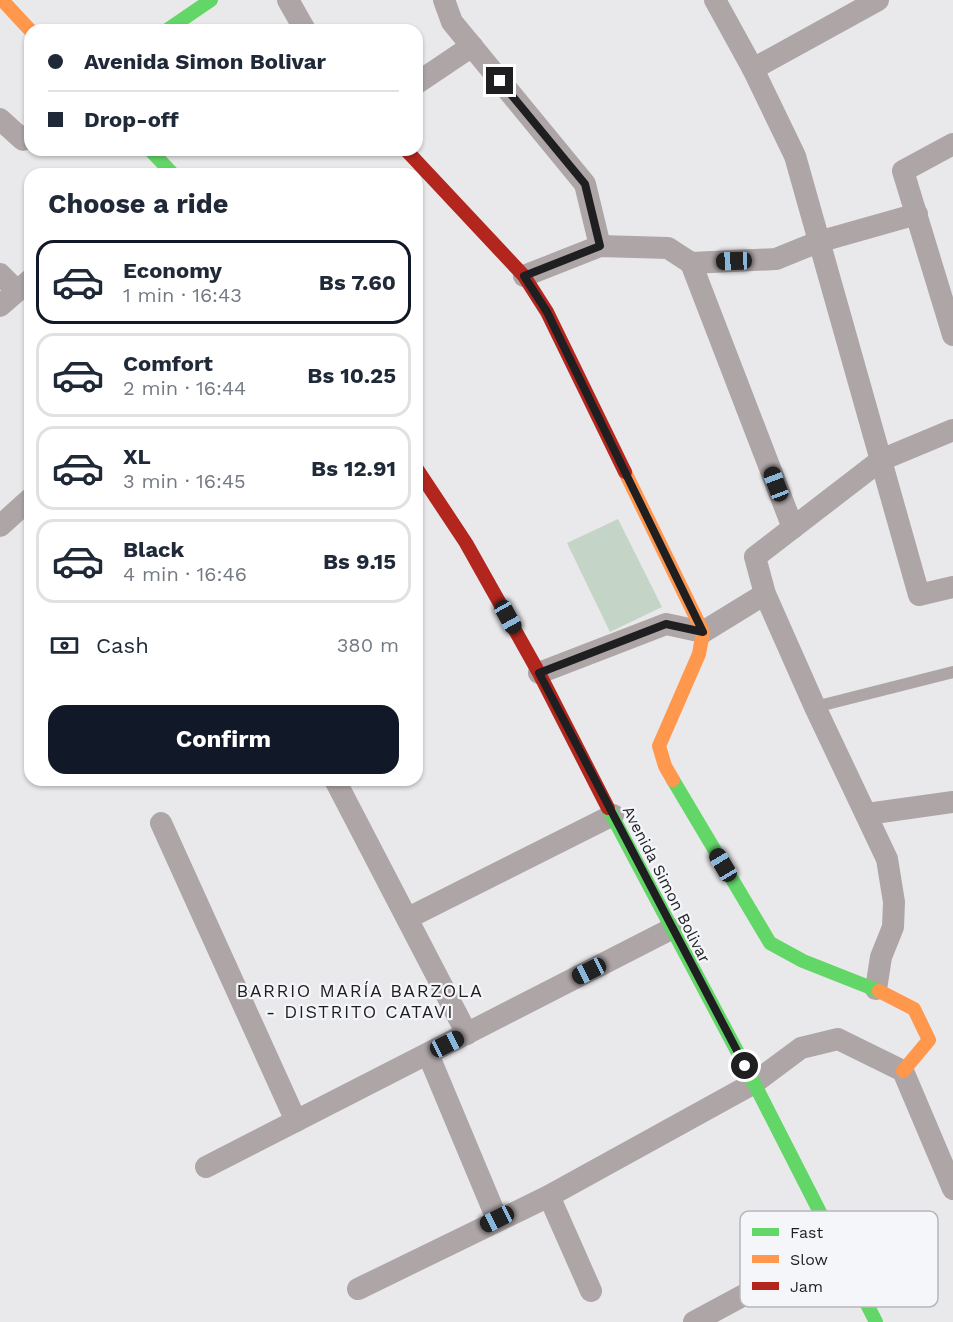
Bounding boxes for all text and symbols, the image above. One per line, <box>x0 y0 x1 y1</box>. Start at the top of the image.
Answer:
text: Avenida Simon Bolivar <box>84 49 326 74</box>
route end <box>486 67 513 94</box>
text: Drop-off <box>84 107 179 132</box>
text: Choose a ride <box>48 188 228 220</box>
car <box>716 251 752 271</box>
icon: car <box>51 255 105 309</box>
text: Economy <box>123 258 222 283</box>
text: Bs 7.60 <box>319 270 396 295</box>
text: 1 min · 16:43 <box>123 283 242 307</box>
icon: car <box>51 348 105 402</box>
text: Comfort <box>123 351 213 376</box>
text: Bs 10.25 <box>307 363 396 388</box>
text: 2 min · 16:44 <box>123 376 246 400</box>
icon: car <box>51 441 105 495</box>
text: XL <box>123 444 151 469</box>
text: Bs 12.91 <box>311 456 396 481</box>
car <box>761 464 791 504</box>
text: 3 min · 16:45 <box>123 469 246 493</box>
icon: car <box>51 534 105 588</box>
text: Black <box>123 537 184 562</box>
text: Bs 9.15 <box>323 549 396 574</box>
text: 4 min · 16:46 <box>123 562 247 586</box>
car <box>491 597 525 637</box>
icon: cash <box>48 629 81 662</box>
text: Cash <box>96 633 149 658</box>
text: 380 m <box>337 633 399 657</box>
button: Confirm <box>48 705 399 774</box>
street label: Avenida Simon Bolivar <box>619 803 715 966</box>
car <box>706 845 740 885</box>
car <box>569 955 609 987</box>
district label: BARRIO MARÍA BARZOLA - DISTRITO CATAVI <box>237 980 483 1022</box>
car <box>427 1028 467 1060</box>
route start <box>731 1052 758 1079</box>
car <box>477 1203 517 1235</box>
legend <box>740 1211 938 1307</box>
text: Fast <box>790 1223 823 1242</box>
text: Slow <box>790 1250 828 1269</box>
text: Jam <box>790 1277 823 1296</box>

